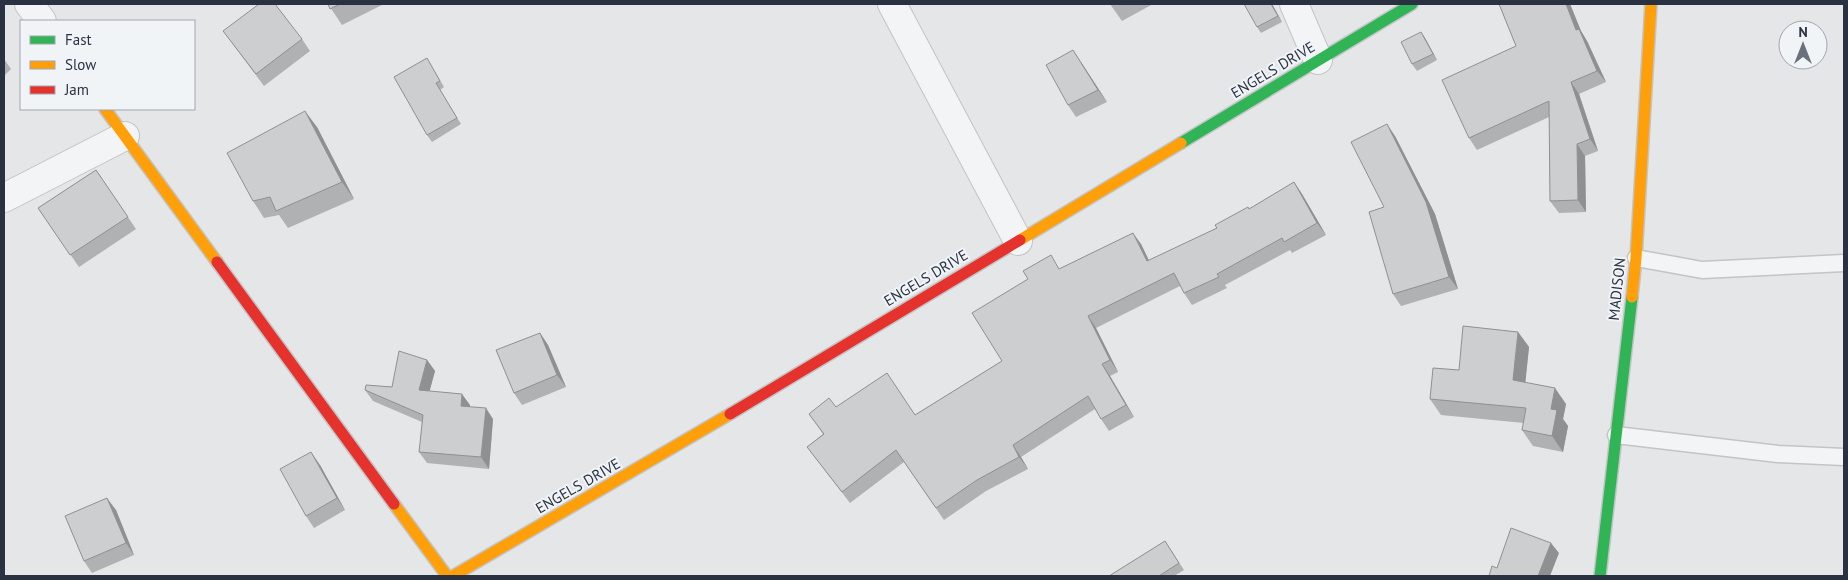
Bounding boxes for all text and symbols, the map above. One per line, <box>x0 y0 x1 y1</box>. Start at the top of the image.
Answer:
legend <box>20 20 195 110</box>
north arrow <box>1778 20 1828 70</box>
text: N <box>1798 23 1808 41</box>
text: Fast <box>65 30 92 49</box>
street label: ENGELS DRIVE <box>1227 37 1318 102</box>
text: Slow <box>65 55 96 74</box>
text: Jam <box>64 80 89 99</box>
street label: ENGELS DRIVE <box>880 245 971 310</box>
street label: MADISON <box>1604 257 1629 321</box>
street label: ENGELS DRIVE <box>532 454 624 517</box>

